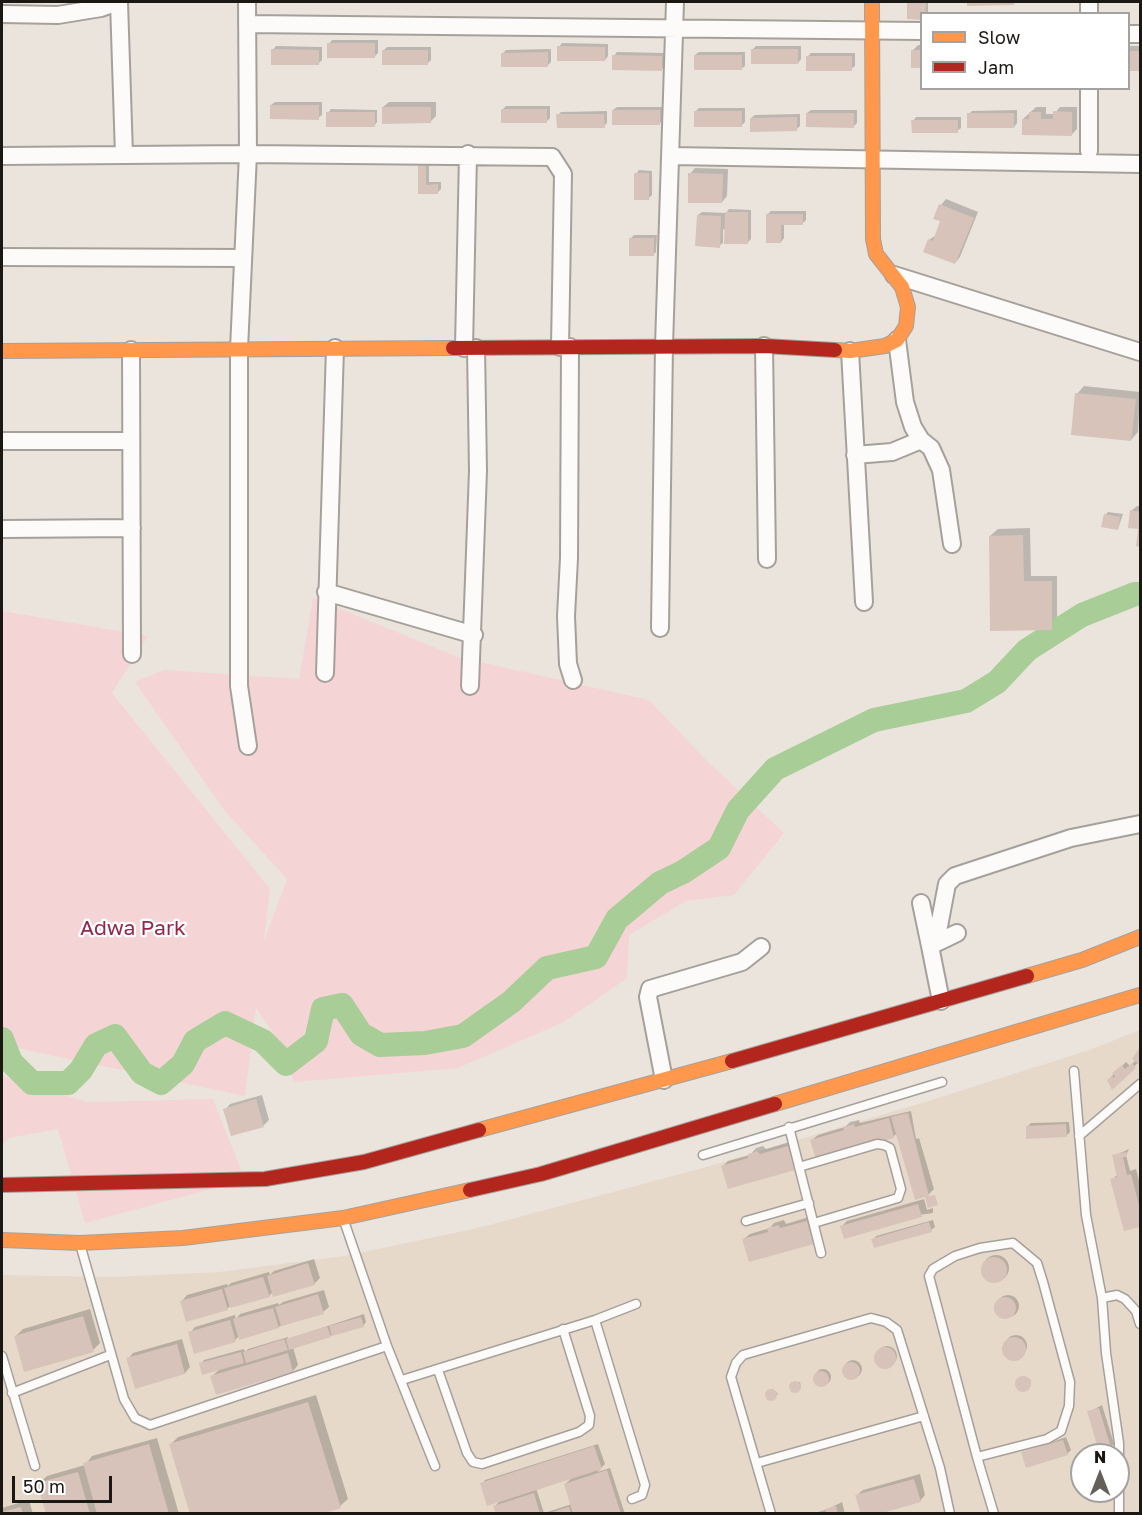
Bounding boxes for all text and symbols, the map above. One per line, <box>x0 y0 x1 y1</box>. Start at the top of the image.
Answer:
legend <box>920 12 1130 90</box>
text: Slow <box>978 26 1020 48</box>
text: Jam <box>978 56 1014 78</box>
park label: Adwa Park <box>80 915 186 941</box>
north arrow <box>1070 1443 1130 1503</box>
text: N <box>1094 1447 1106 1467</box>
scale bar <box>15 1464 116 1502</box>
text: 50 m <box>23 1475 65 1497</box>

